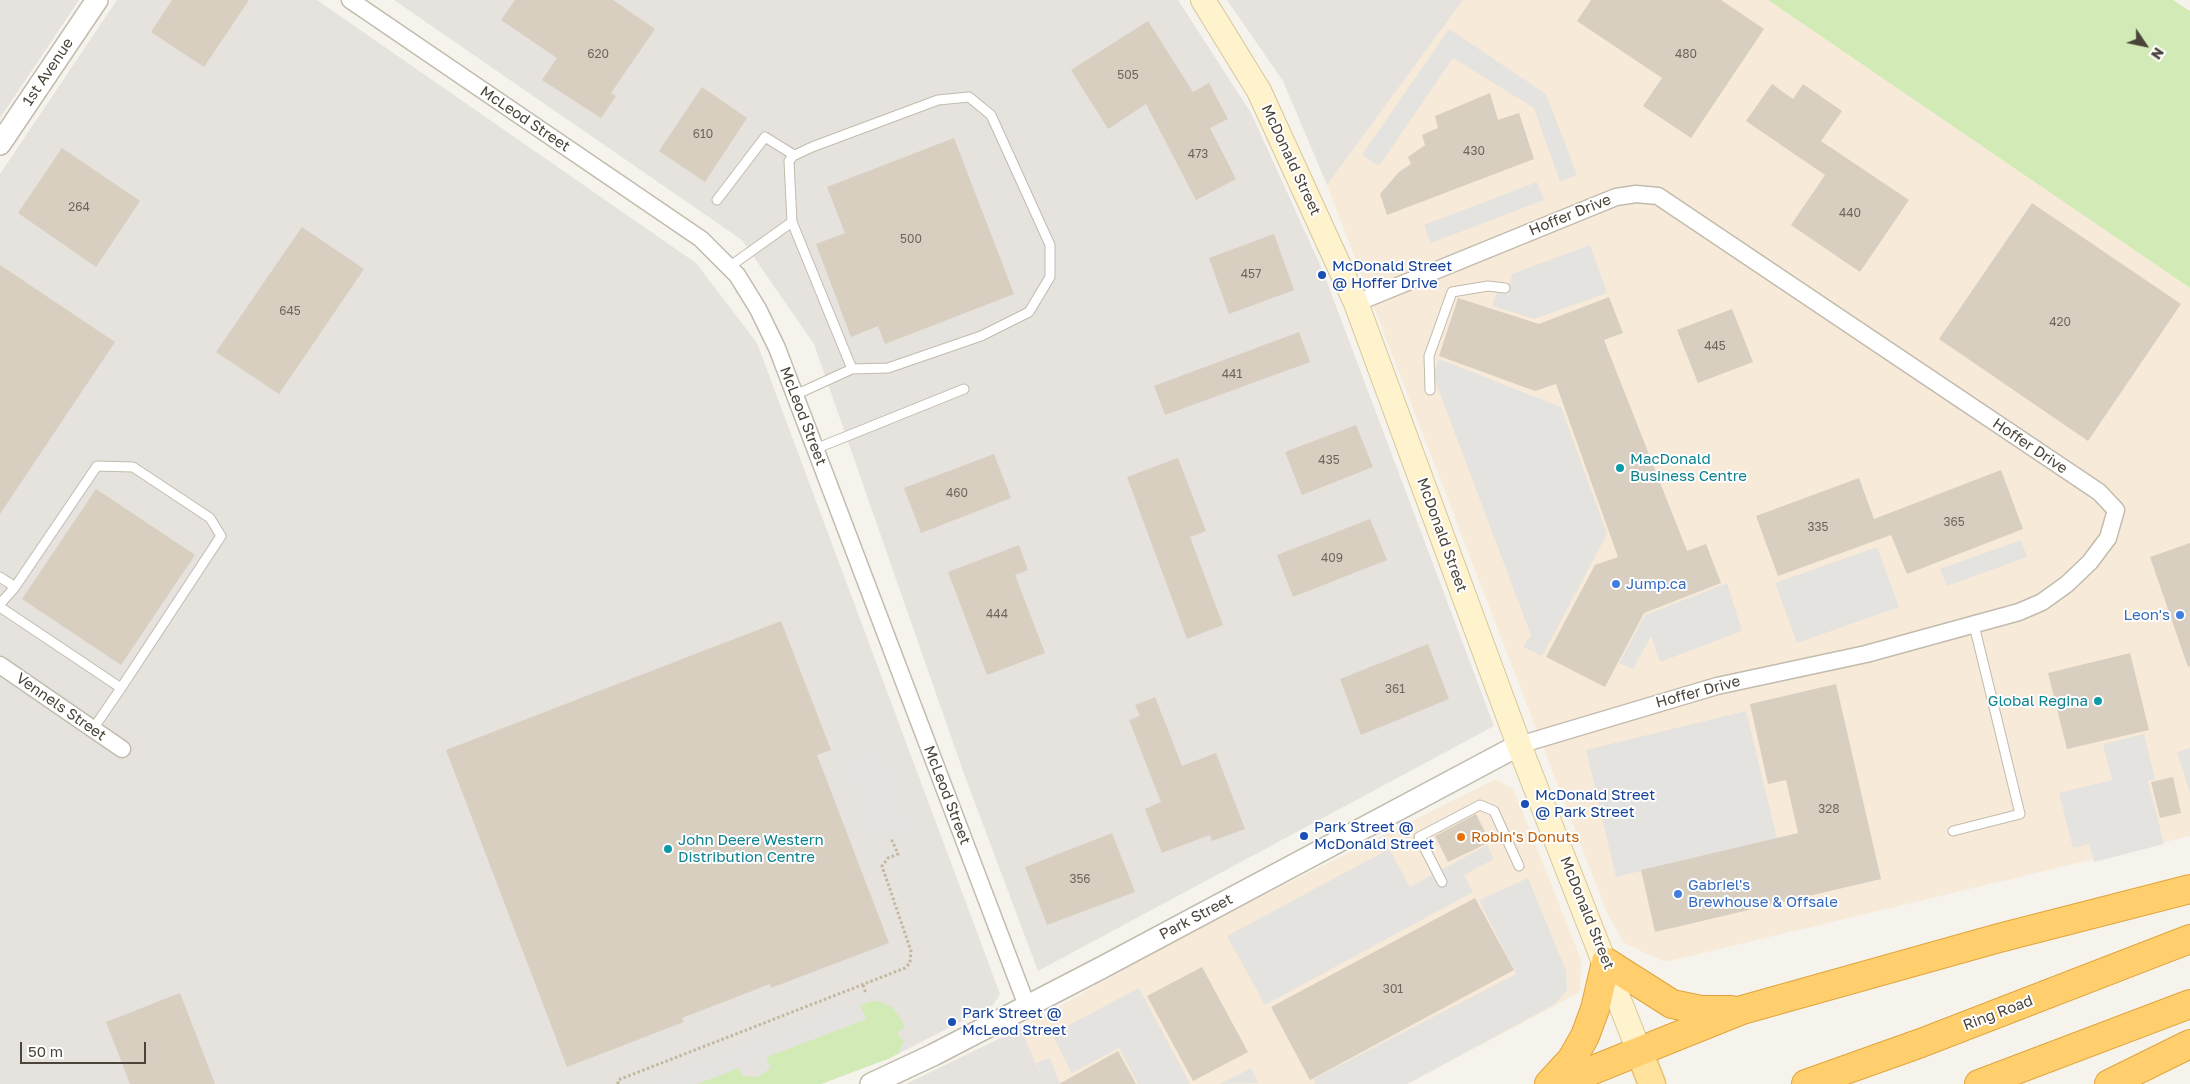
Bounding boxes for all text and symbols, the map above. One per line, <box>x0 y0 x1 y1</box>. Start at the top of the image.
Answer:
north arrow <box>2120 20 2170 70</box>
street label: 1st Avenue <box>19 35 77 109</box>
text: N <box>2148 44 2168 63</box>
house number: 620 <box>587 47 609 61</box>
house number: 480 <box>1675 47 1697 61</box>
house number: 505 <box>1117 68 1139 82</box>
street label: McLeod Street <box>477 82 573 156</box>
street label: McDonald Street <box>1257 102 1325 218</box>
house number: 610 <box>693 127 713 141</box>
house number: 430 <box>1463 144 1485 158</box>
house number: 473 <box>1188 147 1208 161</box>
street label: Hoffer Drive <box>1526 190 1614 240</box>
house number: 264 <box>68 200 90 214</box>
house number: 440 <box>1839 206 1861 220</box>
house number: 500 <box>900 232 922 246</box>
place label: McDonald Street @ Hoffer Drive <box>1332 257 1452 292</box>
house number: 457 <box>1241 267 1261 281</box>
marker: McDonald Street @ Hoffer Drive <box>1316 269 1328 281</box>
house number: 645 <box>279 304 301 318</box>
house number: 420 <box>2049 315 2071 329</box>
house number: 445 <box>1704 339 1726 353</box>
street label: McLeod Street <box>776 364 830 468</box>
house number: 441 <box>1222 367 1242 381</box>
street label: Hoffer Drive <box>1989 414 2071 478</box>
place label: MacDonald Business Centre <box>1630 450 1747 485</box>
house number: 435 <box>1318 453 1340 467</box>
marker: MacDonald Business Centre <box>1614 462 1626 474</box>
street label: McDonald Street <box>1413 475 1471 595</box>
house number: 460 <box>946 486 968 500</box>
house number: 365 <box>1943 515 1965 529</box>
house number: 335 <box>1808 520 1828 534</box>
house number: 409 <box>1321 551 1343 565</box>
place label: Jump.ca <box>1626 575 1686 593</box>
marker: Jump.ca <box>1610 578 1622 590</box>
place label: Leon's <box>2124 606 2170 624</box>
house number: 444 <box>986 607 1008 621</box>
marker: Leon's <box>2174 609 2186 621</box>
street label: Vennels Street <box>12 669 110 745</box>
street label: Hoffer Drive <box>1654 672 1742 712</box>
house number: 361 <box>1385 682 1405 696</box>
place label: Global Regina <box>1988 692 2088 710</box>
marker: Global Regina <box>2092 695 2104 707</box>
street label: McLeod Street <box>920 743 974 847</box>
place label: McDonald Street @ Park Street <box>1535 786 1655 821</box>
marker: McDonald Street @ Park Street <box>1519 798 1531 810</box>
house number: 328 <box>1818 802 1840 816</box>
place label: Park Street @ McDonald Street <box>1314 818 1434 853</box>
place label: Robin's Donuts <box>1471 828 1579 846</box>
marker: Park Street @ McDonald Street <box>1298 830 1310 842</box>
place label: John Deere Western Distribution Centre <box>678 831 824 866</box>
marker: Robin's Donuts <box>1455 831 1467 843</box>
marker: John Deere Western Distribution Centre <box>662 843 674 855</box>
street label: McDonald Street <box>1556 854 1618 972</box>
house number: 356 <box>1069 872 1091 886</box>
place label: Gabriel's Brewhouse & Offsale <box>1688 876 1838 911</box>
marker: Gabriel's Brewhouse & Offsale <box>1672 888 1684 900</box>
street label: Park Street <box>1156 890 1236 944</box>
house number: 301 <box>1383 982 1403 996</box>
street label: Ring Road <box>1961 991 2035 1035</box>
place label: Park Street @ McLeod Street <box>962 1004 1067 1039</box>
marker: Park Street @ McLeod Street <box>946 1016 958 1028</box>
scale bar <box>22 1032 149 1064</box>
text: 50 m <box>28 1042 63 1060</box>

